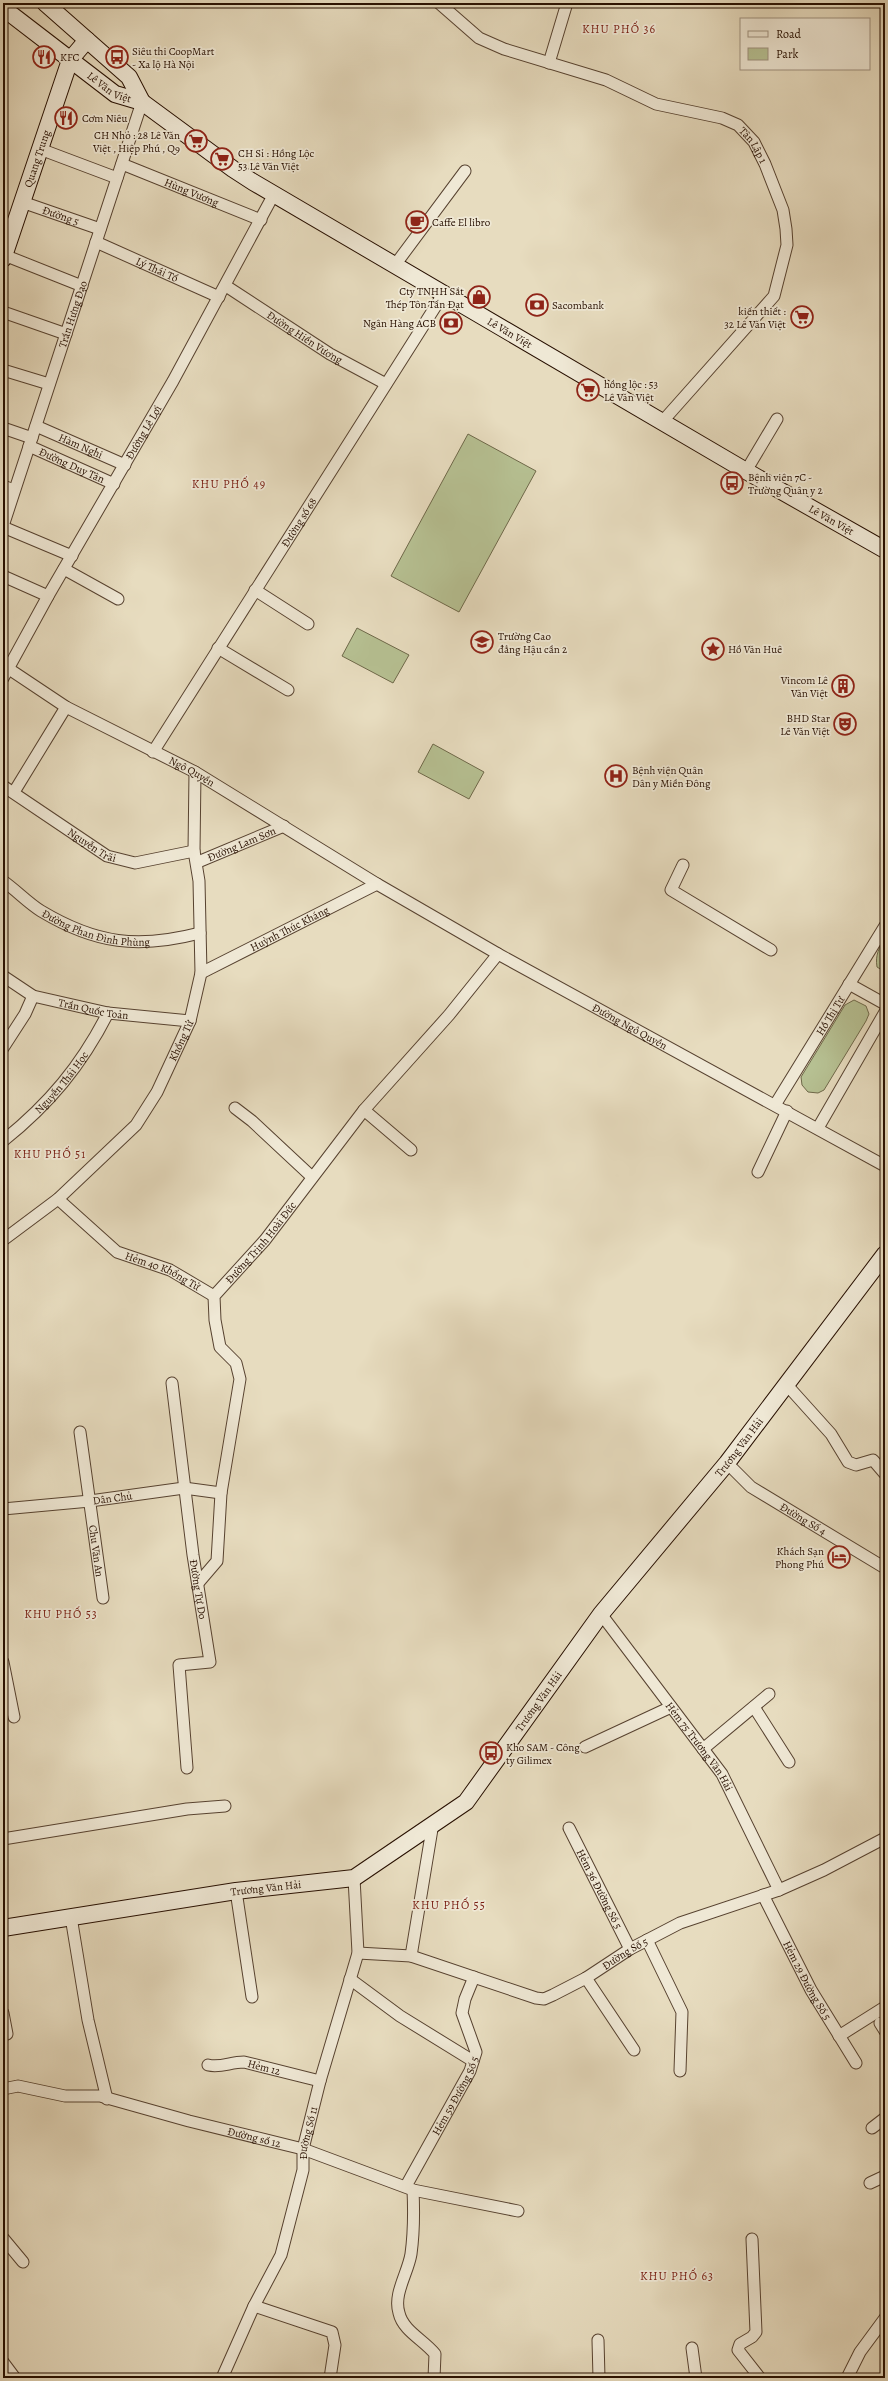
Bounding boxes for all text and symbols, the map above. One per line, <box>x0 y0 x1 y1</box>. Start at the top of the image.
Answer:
legend <box>740 18 870 70</box>
district label: KHU PHỐ 36 <box>582 21 656 37</box>
text: Road <box>776 26 802 42</box>
restaurant icon: KFC <box>31 44 57 70</box>
bus stop icon: Siêu thi CoopMart - Xa lộ Hà Nội <box>104 44 130 70</box>
place label: Siêu thi CoopMart - Xa lộ Hà Nội <box>132 44 215 72</box>
text: Park <box>776 46 799 62</box>
place label: KFC <box>60 50 79 65</box>
street label: Lê Văn Việt <box>84 68 134 106</box>
restaurant icon: Cơm Niêu <box>53 105 79 131</box>
place label: Cơm Niêu <box>82 111 128 126</box>
street label: Tân Lập 1 <box>736 123 771 166</box>
street label: Quang Trung <box>20 127 54 189</box>
place label: CH Nhỏ : 28 Lê Văn Việt , Hiệp Phú , Q9 <box>92 128 180 156</box>
supermarket icon: CH Nhỏ : 28 Lê Văn Việt , Hiệp Phú , Q9 <box>183 128 209 154</box>
supermarket icon: CH Sỉ : Hồng Lộc 53 Lê Văn Việt <box>209 146 235 172</box>
place label: CH Sỉ : Hồng Lộc 53 Lê Văn Việt <box>238 146 314 174</box>
street label: Hùng Vương <box>162 174 222 210</box>
street label: Đường 5 <box>40 202 81 229</box>
cafe icon: Caffe El libro <box>404 209 430 235</box>
place label: Caffe El libro <box>432 215 491 230</box>
street label: Lý Thái Tổ <box>134 253 181 286</box>
street label: Trần Hưng Đạo <box>54 278 91 350</box>
place label: Cty TNHH Sắt Thép Tôn Tấn Đạt <box>386 284 464 312</box>
shop icon: Cty TNHH Sắt Thép Tôn Tấn Đạt <box>466 284 492 310</box>
bank icon: Sacombank <box>524 292 550 318</box>
place label: Sacombank <box>552 298 605 313</box>
place label: kiến thiết : 32 Lê Văn Việt <box>724 304 786 332</box>
supermarket icon: kiến thiết : 32 Lê Văn Việt <box>789 304 815 330</box>
street label: Đường Hiền Vương <box>264 307 346 367</box>
bank icon: Ngân Hàng ACB <box>438 310 464 336</box>
street label: Lê Văn Việt <box>485 314 536 352</box>
place label: Ngân Hàng ACB <box>363 316 436 331</box>
supermarket icon: hồng lộc : 53 Lê Văn Việt <box>575 377 601 403</box>
place label: hồng lộc : 53 Lê Văn Việt <box>604 377 658 405</box>
street label: Đường Lê Lợi <box>122 402 165 462</box>
street label: Hàm Nghi <box>56 429 105 462</box>
street label: Đường Duy Tân <box>37 444 107 486</box>
bus stop icon: Bệnh viên 7C - Trường Quân y 2 <box>719 470 745 496</box>
place label: Bệnh viên 7C - Trường Quân y 2 <box>748 470 823 498</box>
district label: KHU PHỐ 49 <box>192 476 266 492</box>
street label: Đường số 68 <box>277 495 320 550</box>
street label: Lê Văn Việt <box>806 501 857 539</box>
school or university icon: Trường Cao đẳng Hậu cần 2 <box>469 629 495 655</box>
place label: Trường Cao đẳng Hậu cần 2 <box>498 629 567 657</box>
place icon: Hồ Văn Huê <box>700 636 726 662</box>
place label: Hồ Văn Huê <box>728 642 782 657</box>
place label: Vincom Lê Văn Việt <box>780 673 828 701</box>
building icon: Vincom Lê Văn Việt <box>830 673 856 699</box>
place label: BHD Star Lê Văn Việt <box>780 711 830 739</box>
theatre icon: BHD Star Lê Văn Việt <box>832 711 858 737</box>
street label: Ngô Quyền <box>166 753 218 790</box>
hospital icon: Bệnh viện Quân Dân y Miền Đông <box>603 763 629 789</box>
place label: Bệnh viện Quân Dân y Miền Đông <box>632 763 711 791</box>
street label: Đường Lam Sơn <box>205 823 278 865</box>
street label: Nguyễn Trãi <box>65 824 118 866</box>
street label: Huỳnh Thúc Kháng <box>247 902 332 955</box>
street label: Đường Phan Đình Phùng <box>39 906 151 949</box>
street label: Hồ Thị Tư <box>812 993 848 1038</box>
street label: Trần Quốc Toản <box>57 995 129 1022</box>
street label: Đường Ngô Quyền <box>590 1000 670 1053</box>
street label: Khổng Tử <box>165 1018 197 1064</box>
street label: Nguyễn Thái Học <box>31 1048 92 1117</box>
district label: KHU PHỐ 51 <box>14 1146 86 1162</box>
street label: Đường Trịnh Hoài Đức <box>222 1198 300 1287</box>
street label: Hẻm 40 Khổng Tử <box>123 1248 203 1294</box>
street label: Trương Văn Hải <box>711 1414 766 1480</box>
street label: Dân Chủ <box>92 1488 133 1508</box>
street label: Đường Số 4 <box>777 1499 829 1538</box>
street label: Chu Văn An <box>85 1524 107 1578</box>
place label: Khách Sạn Phong Phú <box>775 1544 824 1572</box>
hotel icon: Khách Sạn Phong Phú <box>826 1544 852 1570</box>
street label: Đường Tự Do <box>186 1558 211 1621</box>
district label: KHU PHỐ 53 <box>24 1606 98 1622</box>
street label: Trương Văn Hải <box>512 1668 565 1734</box>
street label: Hẻm 75 Trương Văn Hải <box>662 1698 737 1793</box>
bus stop icon: Kho SAM - Công ty Gilimex <box>478 1740 504 1766</box>
place label: Kho SAM - Công ty Gilimex <box>506 1740 580 1768</box>
street label: Hẻm 36 Đường Số 5 <box>573 1846 626 1931</box>
street label: Trương Văn Hải <box>230 1876 302 1899</box>
district label: KHU PHỐ 55 <box>412 1897 486 1913</box>
street label: Đường Số 5 <box>599 1933 651 1973</box>
street label: Hẻm 29 Đường Số 5 <box>780 1938 835 2023</box>
street label: Hẻm 59 Đường Số 5 <box>428 2054 482 2138</box>
street label: Hẻm 12 <box>246 2056 282 2078</box>
street label: Đường Số 11 <box>295 2104 321 2159</box>
street label: Đường số 12 <box>226 2123 282 2151</box>
district label: KHU PHỐ 63 <box>640 2268 714 2284</box>

